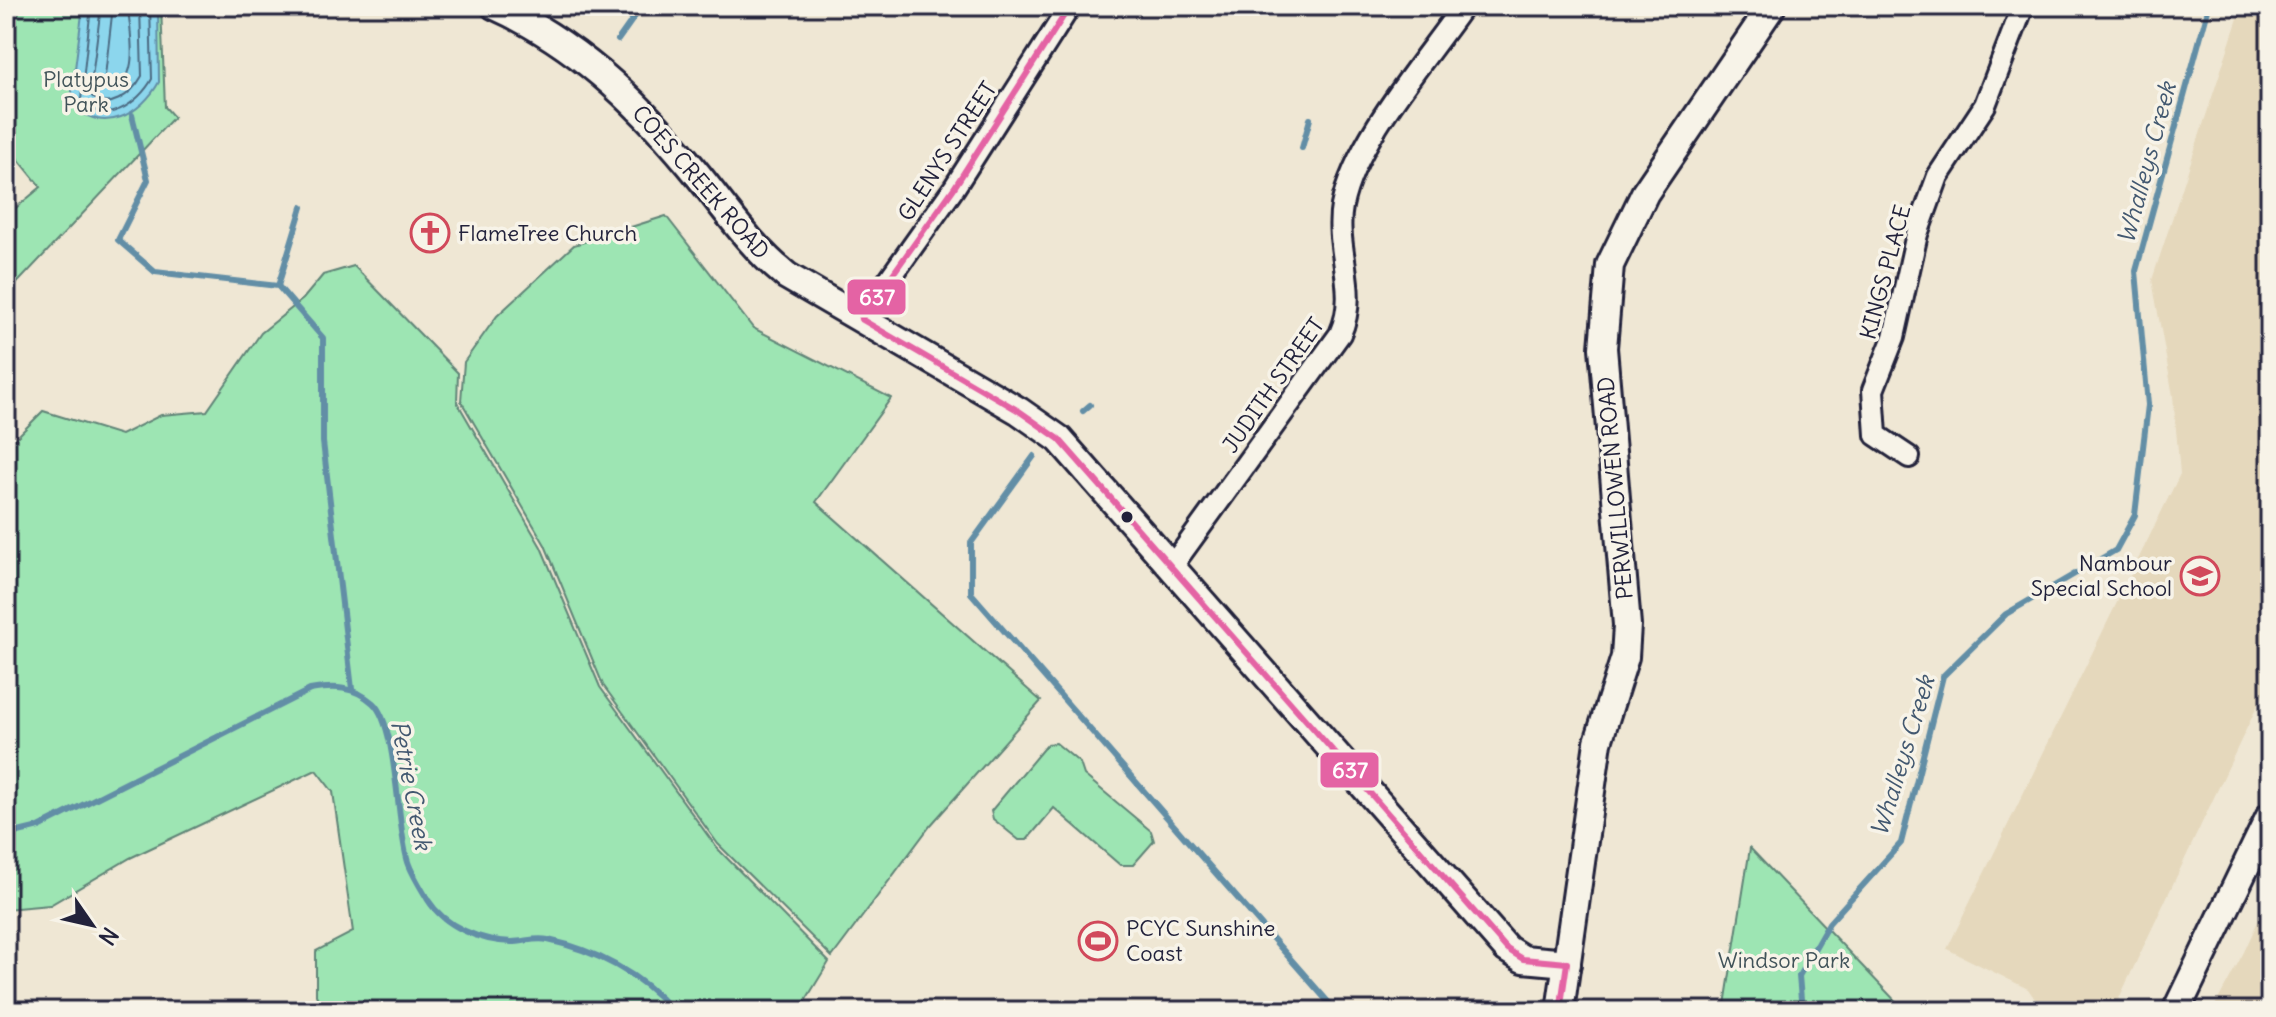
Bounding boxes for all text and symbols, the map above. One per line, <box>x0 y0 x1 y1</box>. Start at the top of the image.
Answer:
park label: Platypus Park <box>43 65 129 118</box>
street label: GLENYS STREET <box>892 76 1002 226</box>
water label: Whalleys Creek <box>2110 77 2182 247</box>
street label: COES CREEK ROAD <box>626 99 776 265</box>
street label: KINGS PLACE <box>1854 202 1916 342</box>
church icon: FlameTree Church <box>409 212 451 254</box>
place label: FlameTree Church <box>458 219 637 247</box>
line badge: 637 <box>846 278 907 316</box>
text: 637 <box>859 283 895 311</box>
street label: JUDITH STREET <box>1216 312 1330 458</box>
street label: PERWILLOWEN ROAD <box>1591 375 1639 601</box>
unlabelled marker <box>1119 509 1135 525</box>
place label: Nambour Special School <box>2031 549 2172 602</box>
school or university icon: Nambour Special School <box>2179 555 2221 597</box>
water label: Whalleys Creek <box>1863 670 1941 840</box>
water label: Petrie Creek <box>385 718 440 854</box>
line badge: 637 <box>1319 751 1380 789</box>
text: 637 <box>1332 756 1368 784</box>
north arrow <box>52 885 132 965</box>
place label: PCYC Sunshine Coast <box>1126 914 1275 967</box>
sports icon: PCYC Sunshine Coast <box>1077 920 1119 962</box>
text: N <box>93 922 124 950</box>
park label: Windsor Park <box>1718 946 1850 974</box>

